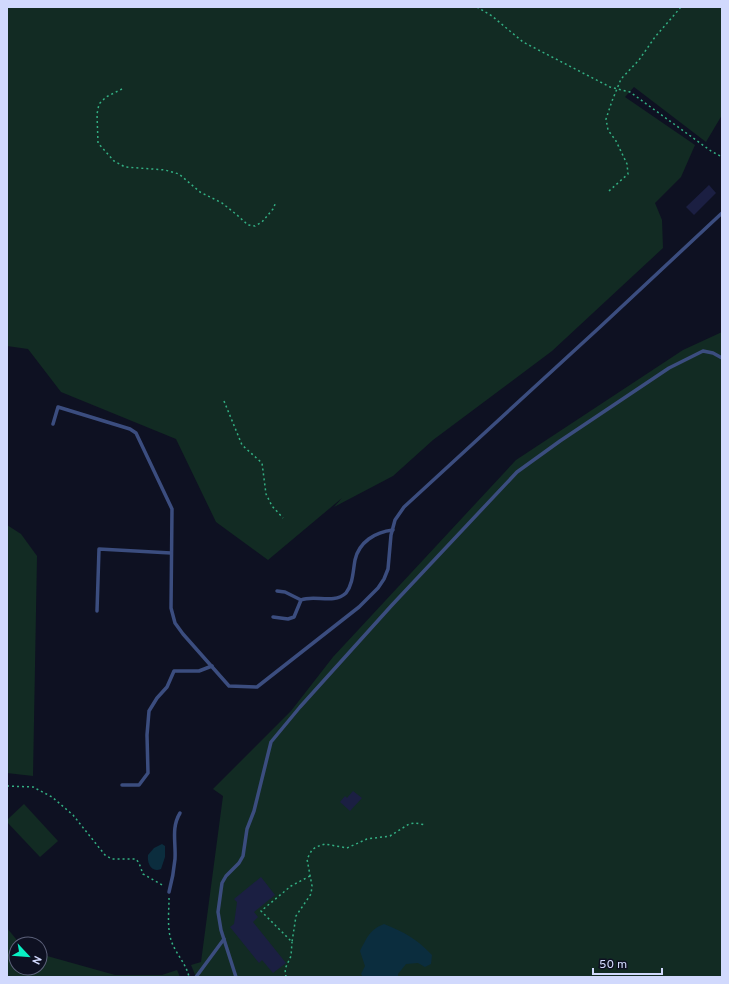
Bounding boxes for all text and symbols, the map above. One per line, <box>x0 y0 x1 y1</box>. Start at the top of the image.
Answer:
north arrow <box>8 936 48 976</box>
scale bar <box>593 950 662 976</box>
text: N <box>28 953 44 967</box>
text: 50 m <box>599 957 627 973</box>

